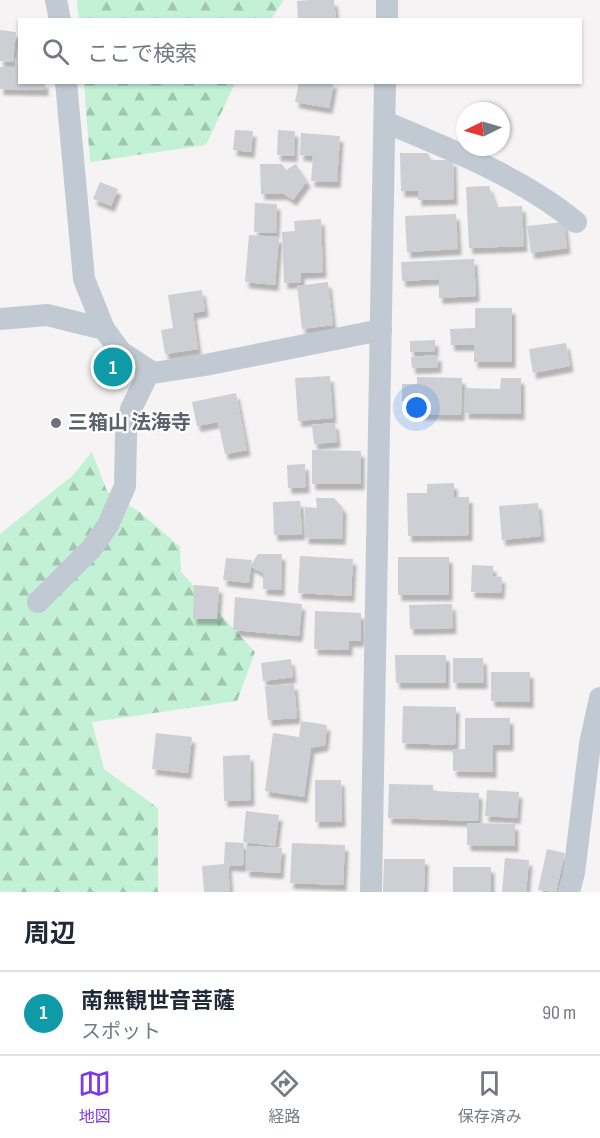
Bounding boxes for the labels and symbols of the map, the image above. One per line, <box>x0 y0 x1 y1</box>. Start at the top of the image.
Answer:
north arrow <box>456 102 510 156</box>
pin: 1 <box>94 344 132 389</box>
your location <box>402 393 431 422</box>
place label: 三箱山 法海寺 <box>68 411 191 435</box>
marker: 三箱山 法海寺 <box>49 416 63 430</box>

